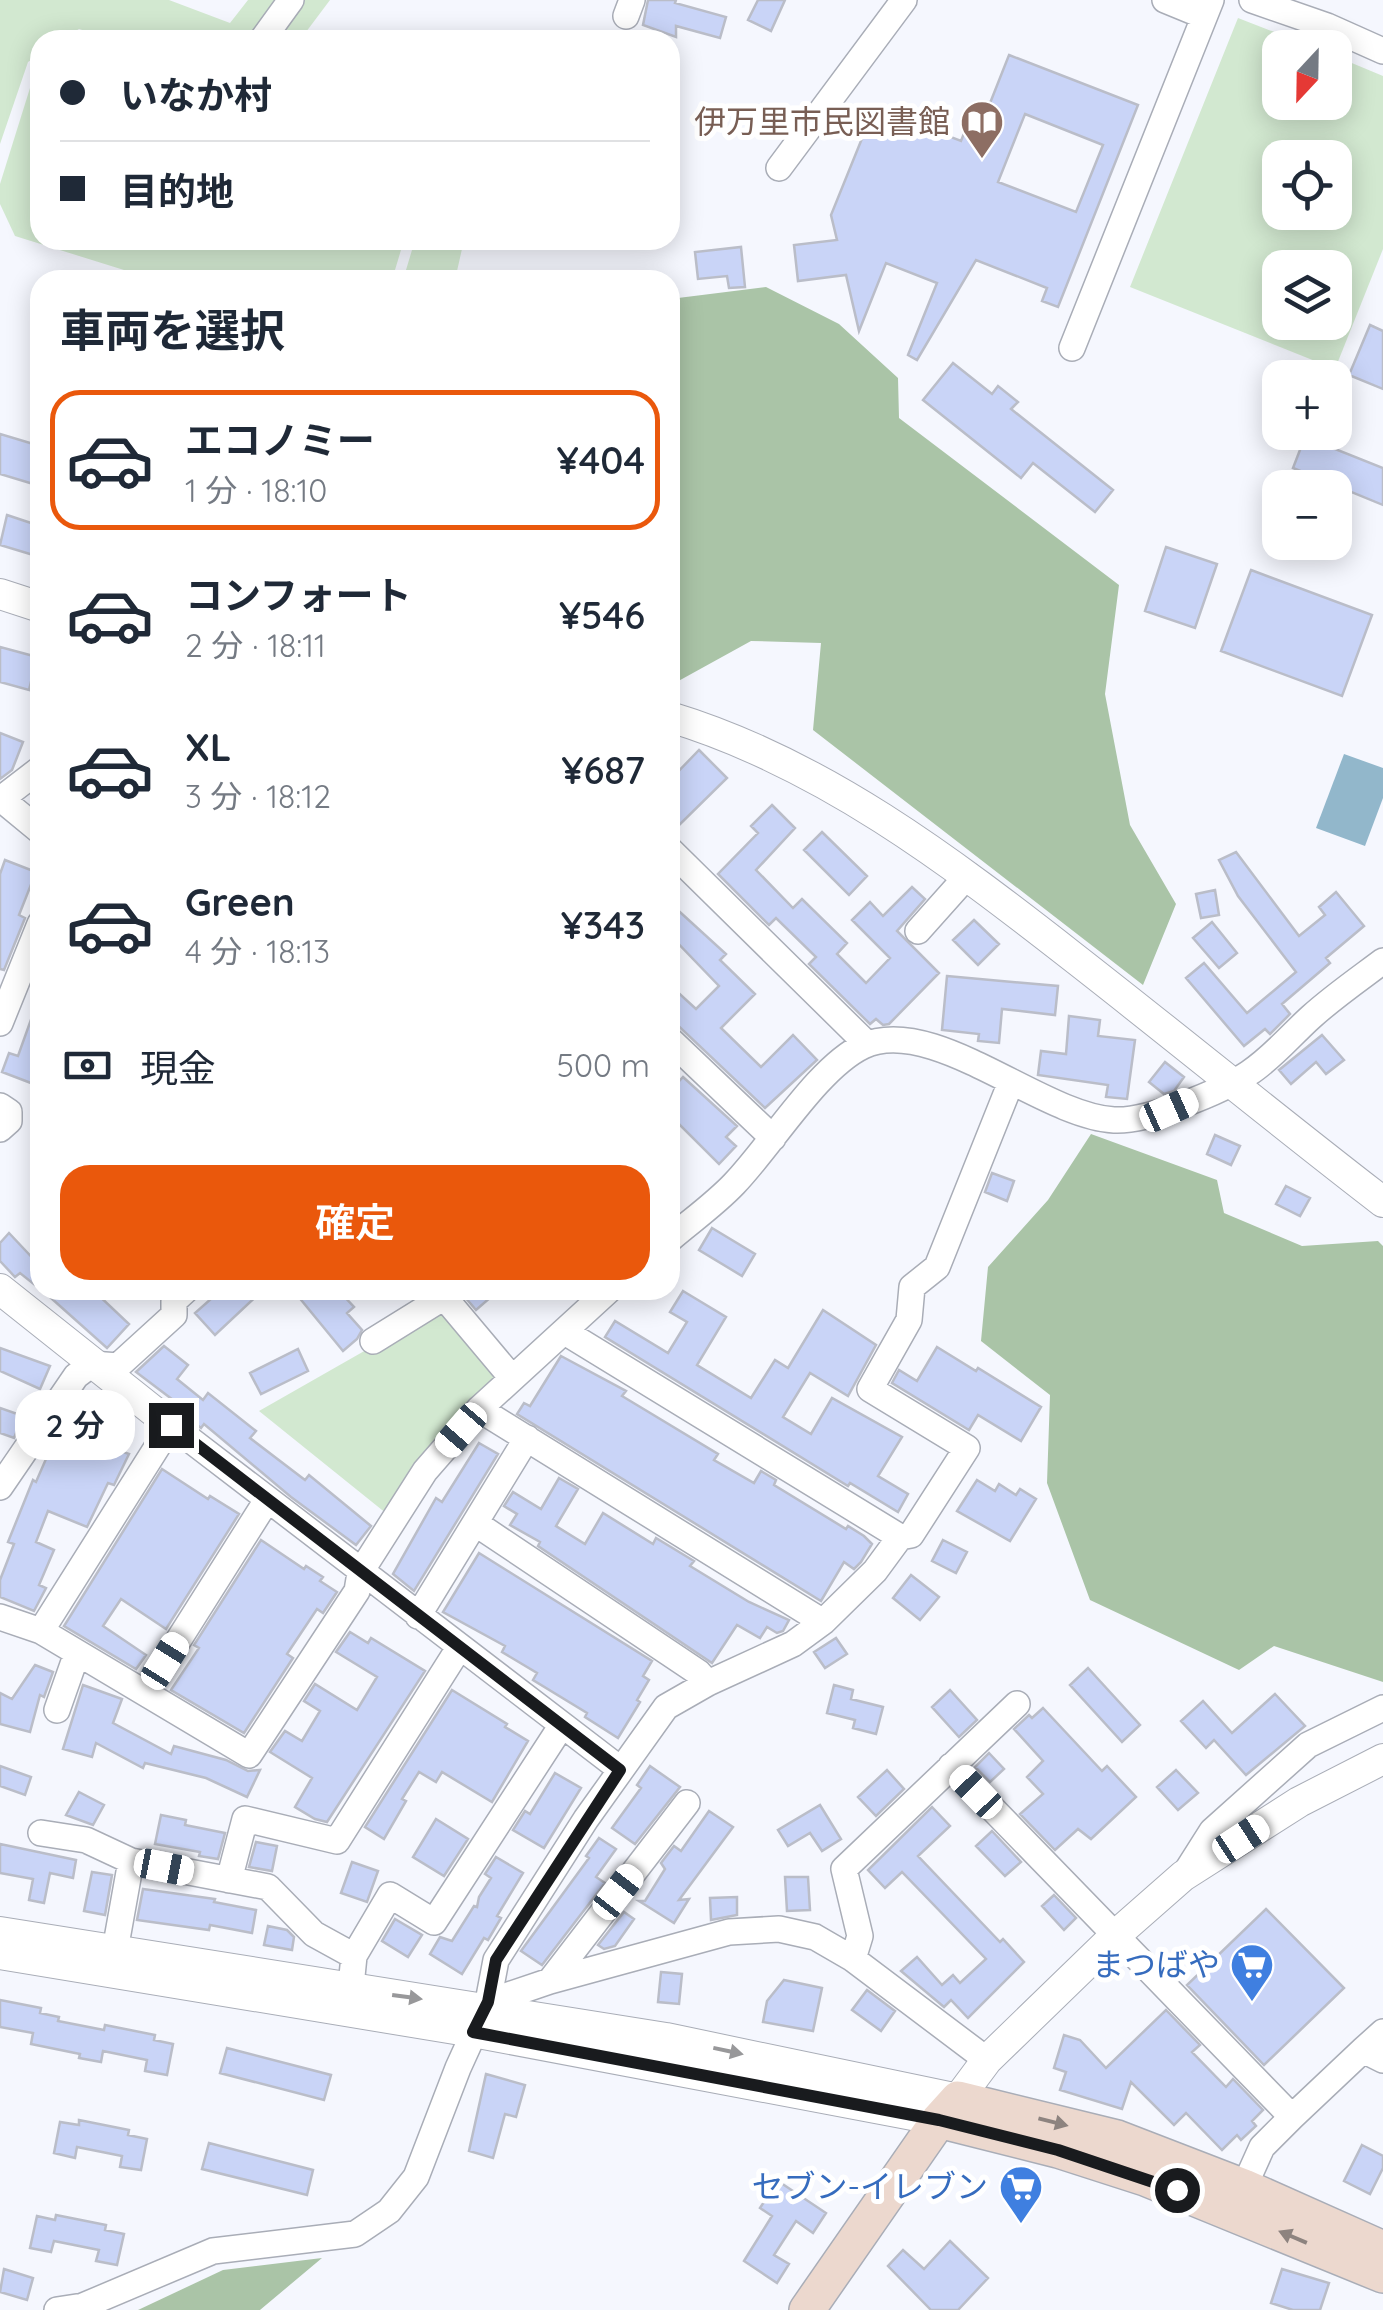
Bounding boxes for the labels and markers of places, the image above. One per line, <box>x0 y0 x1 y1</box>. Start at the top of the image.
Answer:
library icon: 伊万里市民図書館 <box>959 99 1005 160</box>
place label: 伊万里市民図書館 <box>694 101 950 141</box>
supermarket icon: まつばや <box>1229 1942 1275 2003</box>
place label: まつばや <box>1092 1944 1220 1984</box>
supermarket icon: セブン-イレブン <box>998 2164 1044 2225</box>
place label: セブン-イレブン <box>752 2166 988 2206</box>

